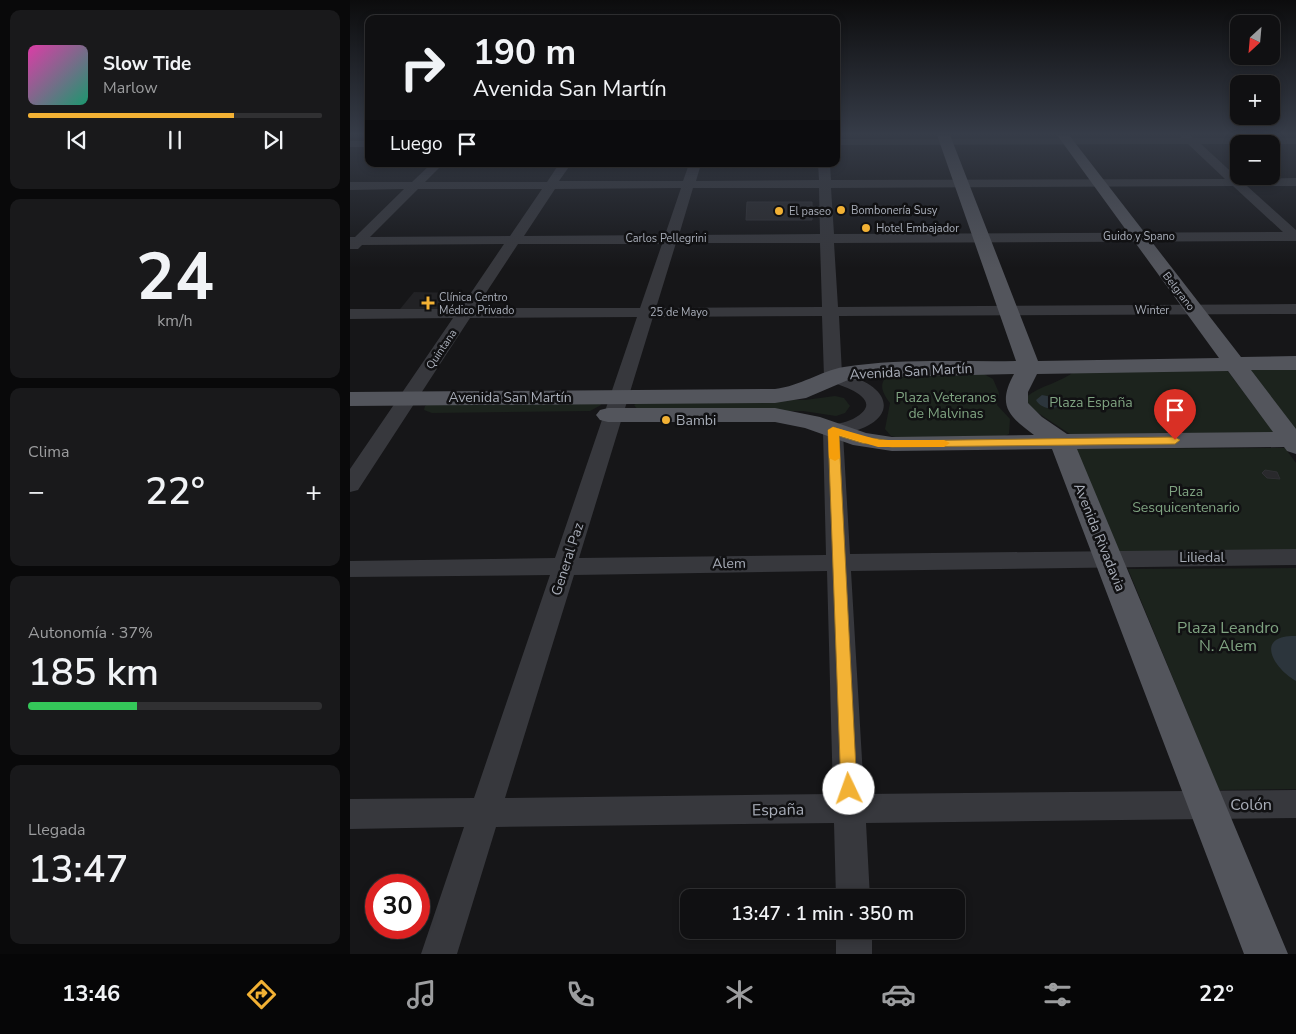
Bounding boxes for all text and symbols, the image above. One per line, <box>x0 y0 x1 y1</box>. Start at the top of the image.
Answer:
north arrow <box>1230 15 1280 65</box>
map controls <box>1230 15 1280 185</box>
text: 190 m <box>473 29 576 76</box>
icon: right <box>390 35 455 100</box>
text: Slow Tide <box>103 51 191 77</box>
text: Avenida San Martín <box>473 74 667 104</box>
button: + <box>1230 75 1280 125</box>
text: Marlow <box>103 77 158 99</box>
icon: previous <box>63 126 91 154</box>
icon: pause <box>161 126 189 154</box>
icon: next <box>259 126 287 154</box>
icon: arrive <box>453 130 481 158</box>
text: Luego <box>390 131 443 157</box>
button: − <box>1230 135 1280 185</box>
place label: Bombonería Susy <box>851 203 938 218</box>
place label: El paseo <box>789 204 831 219</box>
marker: Bombonería Susy <box>835 204 847 216</box>
marker: El paseo <box>773 205 785 217</box>
place label: Hotel Embajador <box>876 221 959 236</box>
marker: Hotel Embajador <box>860 222 872 234</box>
street label: Guido y Spano <box>1103 229 1175 244</box>
street label: Carlos Pellegrini <box>625 231 707 246</box>
text: 24 <box>136 233 214 322</box>
street label: Belgrano <box>1159 269 1198 314</box>
place label: Clínica Centro Médico Privado <box>439 290 514 318</box>
marker: Clínica Centro Médico Privado <box>421 296 435 310</box>
street label: Winter <box>1135 303 1169 318</box>
street label: 25 de Mayo <box>650 305 708 320</box>
text: km/h <box>157 310 193 332</box>
street label: Quintana <box>423 326 460 372</box>
street label: Avenida San Martín <box>849 359 973 384</box>
street label: Avenida San Martín <box>448 388 572 407</box>
park label: Plaza Veteranos de Malvinas <box>895 388 997 423</box>
pin <box>1154 389 1196 440</box>
park label: Plaza España <box>1049 393 1133 412</box>
icon: arrive <box>1161 396 1189 424</box>
place label: Bambi <box>676 411 716 430</box>
marker: Bambi <box>660 414 672 426</box>
text: Clima <box>28 441 69 463</box>
text: 22° <box>145 466 205 517</box>
text: − <box>28 473 45 511</box>
text: + <box>305 473 322 511</box>
street label: Avenida Rivadavia <box>1069 480 1130 594</box>
park label: Plaza Sesquicentenario <box>1132 482 1240 517</box>
street label: General Paz <box>547 520 588 598</box>
street label: Liliedal <box>1179 548 1226 567</box>
street label: Alem <box>712 554 746 573</box>
park label: Plaza Leandro N. Alem <box>1177 617 1279 657</box>
text: Autonomía · 37% <box>28 622 153 644</box>
text: 185 km <box>28 647 159 698</box>
position arrow <box>822 762 874 814</box>
street label: Colón <box>1230 794 1272 816</box>
street label: España <box>752 799 804 821</box>
text: Llegada <box>28 819 86 841</box>
text: 13:47 <box>28 844 128 895</box>
speed limit sign: 30 <box>365 874 430 939</box>
text: 13:47 · 1 min · 350 m <box>731 901 914 927</box>
icon: directions <box>244 977 279 1012</box>
icon: music <box>404 977 439 1012</box>
icon: phone <box>563 977 598 1012</box>
icon: climate <box>722 977 757 1012</box>
icon: car <box>881 977 916 1012</box>
icon: filters <box>1040 977 1075 1012</box>
text: 13:46 <box>62 979 120 1009</box>
text: 22° <box>1199 979 1234 1009</box>

